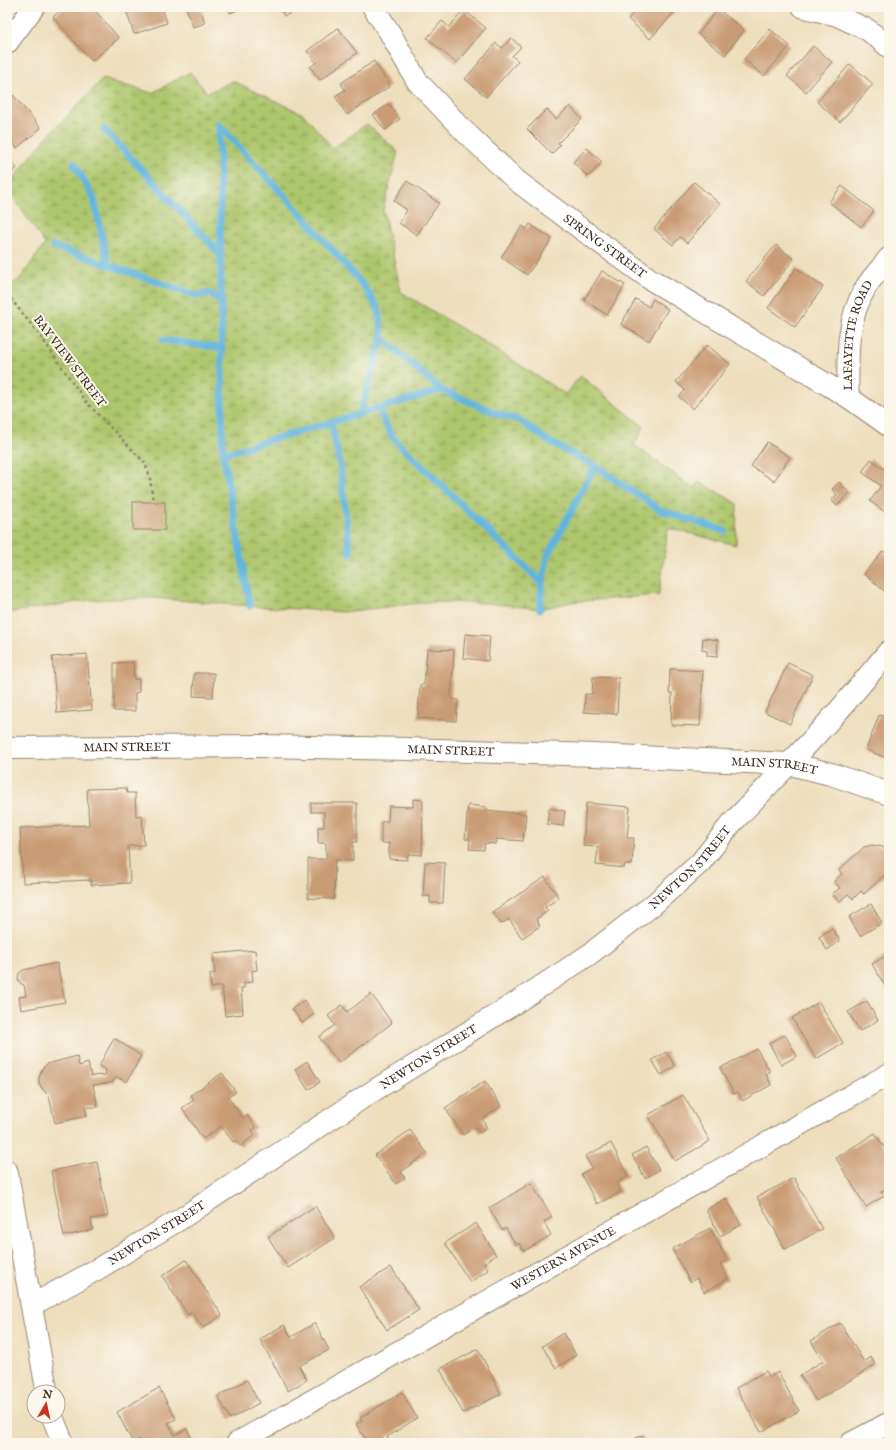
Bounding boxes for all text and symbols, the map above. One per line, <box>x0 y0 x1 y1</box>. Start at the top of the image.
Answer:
street label: SPRING STREET <box>560 211 649 282</box>
street label: LAFAYETTE ROAD <box>841 277 877 391</box>
street label: BAY VIEW STREET <box>30 312 109 410</box>
street label: MAIN STREET <box>83 740 171 755</box>
street label: MAIN STREET <box>407 742 495 760</box>
street label: MAIN STREET <box>731 754 819 779</box>
street label: NEWTON STREET <box>646 823 735 913</box>
street label: NEWTON STREET <box>378 1021 480 1093</box>
street label: NEWTON STREET <box>106 1198 208 1269</box>
street label: WESTERN AVENUE <box>509 1223 619 1294</box>
north arrow <box>26 1384 66 1424</box>
text: N <box>41 1387 54 1403</box>

